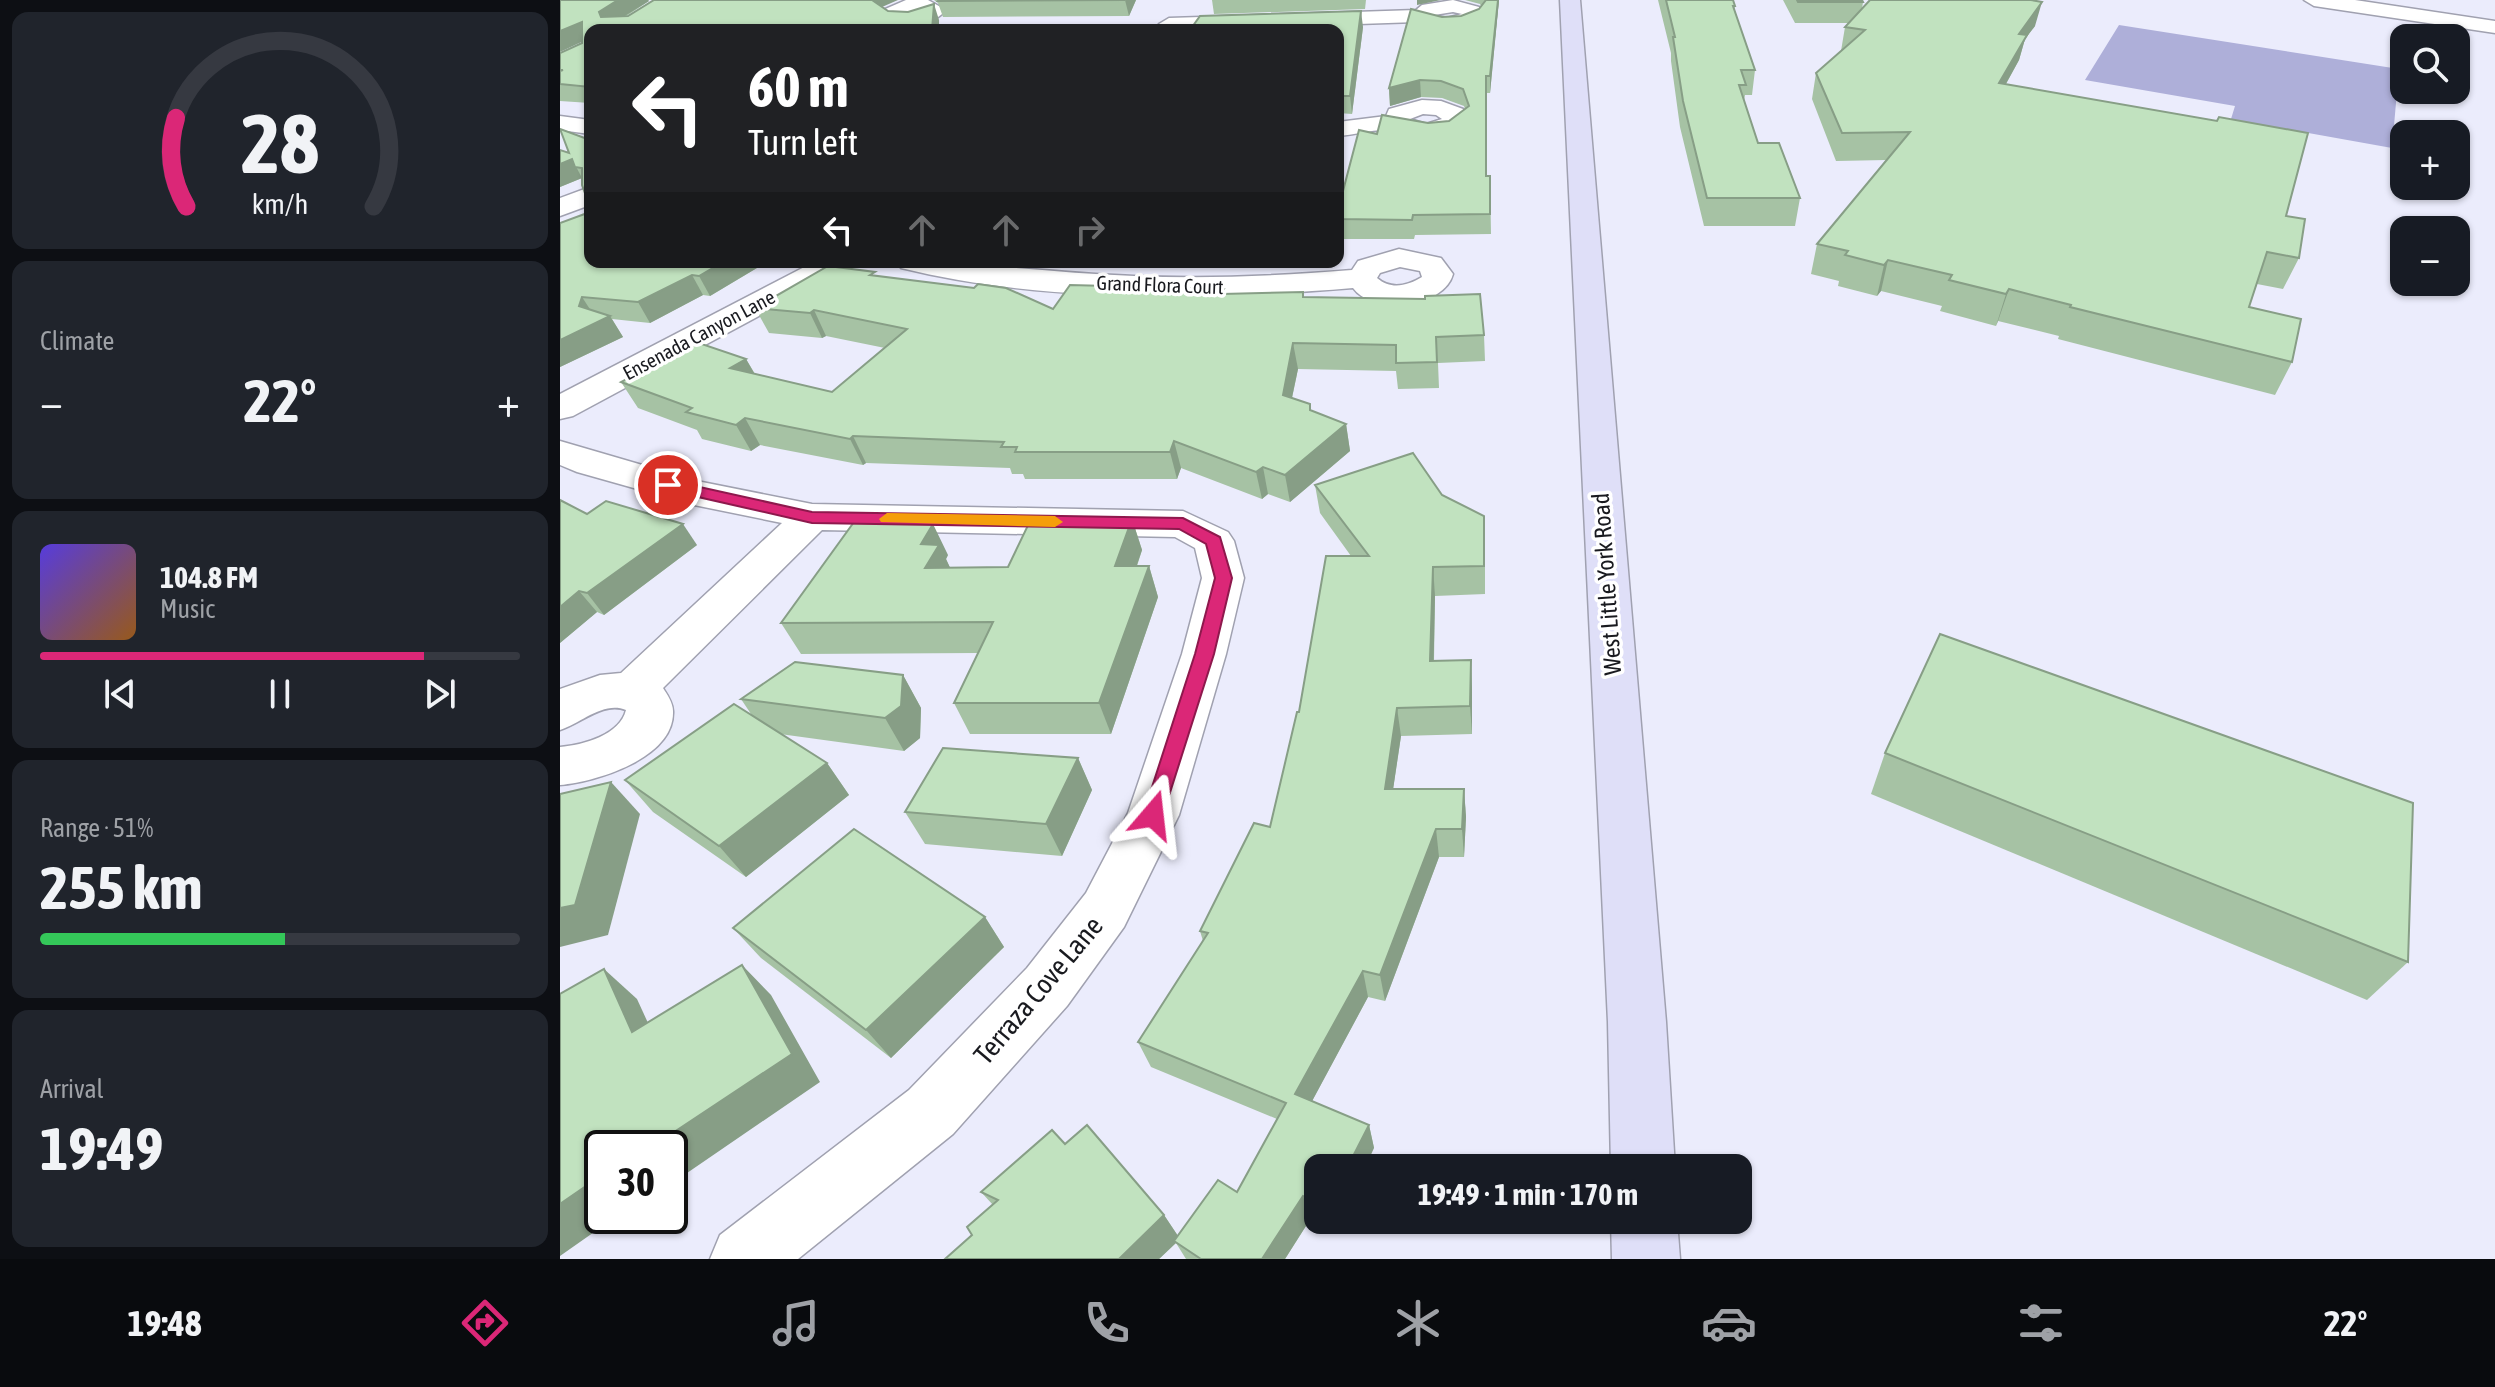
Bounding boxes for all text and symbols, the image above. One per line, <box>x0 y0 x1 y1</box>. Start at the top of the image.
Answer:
map controls <box>2390 24 2470 296</box>
button: search <box>2390 24 2470 104</box>
text: 60 m <box>748 55 849 119</box>
icon: left <box>616 56 720 160</box>
text: 28 <box>241 94 319 190</box>
button: + <box>2390 120 2470 200</box>
text: Turn left <box>748 121 858 163</box>
text: km/h <box>252 187 308 220</box>
icon: left <box>816 208 860 252</box>
icon: ahead <box>900 208 944 252</box>
icon: ahead <box>984 208 1028 252</box>
icon: right <box>1068 208 1112 252</box>
button: − <box>2390 216 2470 296</box>
street label: Grand Flora Court <box>1096 271 1224 298</box>
street label: Ensenada Canyon Lane <box>619 285 779 384</box>
text: Climate <box>40 326 114 356</box>
text: 22° <box>244 366 316 435</box>
text: − <box>40 376 63 426</box>
text: + <box>497 376 520 426</box>
pin <box>634 451 702 519</box>
icon: arrive <box>646 463 690 507</box>
street label: West Little York Road <box>1587 492 1626 676</box>
text: 104.8 FM <box>160 560 258 594</box>
text: Music <box>160 594 215 624</box>
icon: previous <box>98 672 142 716</box>
icon: pause <box>258 672 302 716</box>
icon: next <box>418 672 462 716</box>
position arrow <box>1111 773 1195 857</box>
text: Range · 51% <box>40 813 153 843</box>
text: 255 km <box>40 853 202 922</box>
street label: Terraza Cove Lane <box>967 910 1109 1070</box>
text: Arrival <box>40 1074 104 1104</box>
text: 19:49 <box>40 1114 163 1183</box>
speed limit sign: 30 <box>584 1130 688 1234</box>
text: 19:49 · 1 min · 170 m <box>1418 1177 1638 1211</box>
icon: directions <box>457 1295 513 1351</box>
icon: music <box>768 1295 824 1351</box>
icon: phone <box>1079 1295 1135 1351</box>
icon: climate <box>1390 1295 1446 1351</box>
icon: car <box>1701 1295 1757 1351</box>
icon: filters <box>2013 1295 2069 1351</box>
text: 19:48 <box>128 1302 202 1344</box>
text: 22° <box>2324 1302 2367 1344</box>

